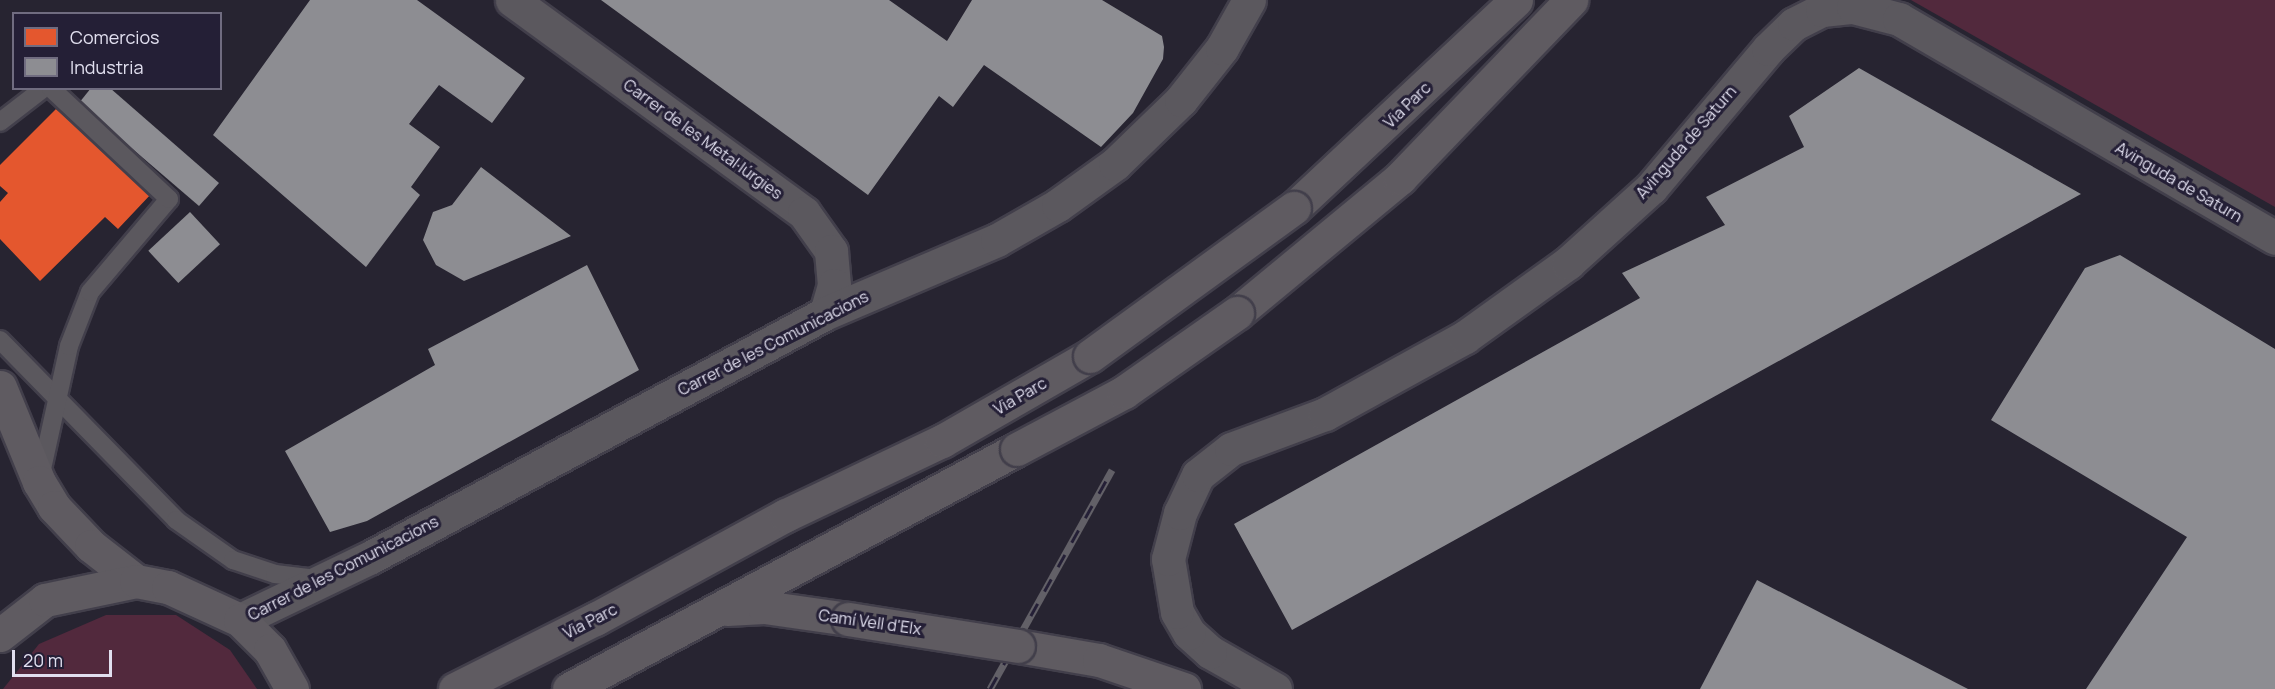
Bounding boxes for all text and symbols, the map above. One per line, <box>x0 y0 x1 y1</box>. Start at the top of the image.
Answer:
legend <box>12 12 222 90</box>
text: Comercios <box>70 25 159 49</box>
text: Industria <box>70 55 144 79</box>
street label: Carrer de les Metal·lúrgies <box>620 75 786 203</box>
street label: Via Parc <box>1380 78 1434 132</box>
street label: Avinguda de Saturn <box>1632 82 1740 202</box>
street label: Avinguda de Saturn <box>2112 138 2246 226</box>
street label: Carrer de les Comunicacions <box>674 286 872 400</box>
street label: Via Parc <box>990 373 1050 419</box>
street label: Carrer de les Comunicacions <box>244 511 442 625</box>
street label: Via Parc <box>560 599 620 643</box>
street label: Camí Vell d'Elx <box>817 605 923 639</box>
scale bar <box>15 638 116 676</box>
text: 20 m <box>23 648 63 672</box>

